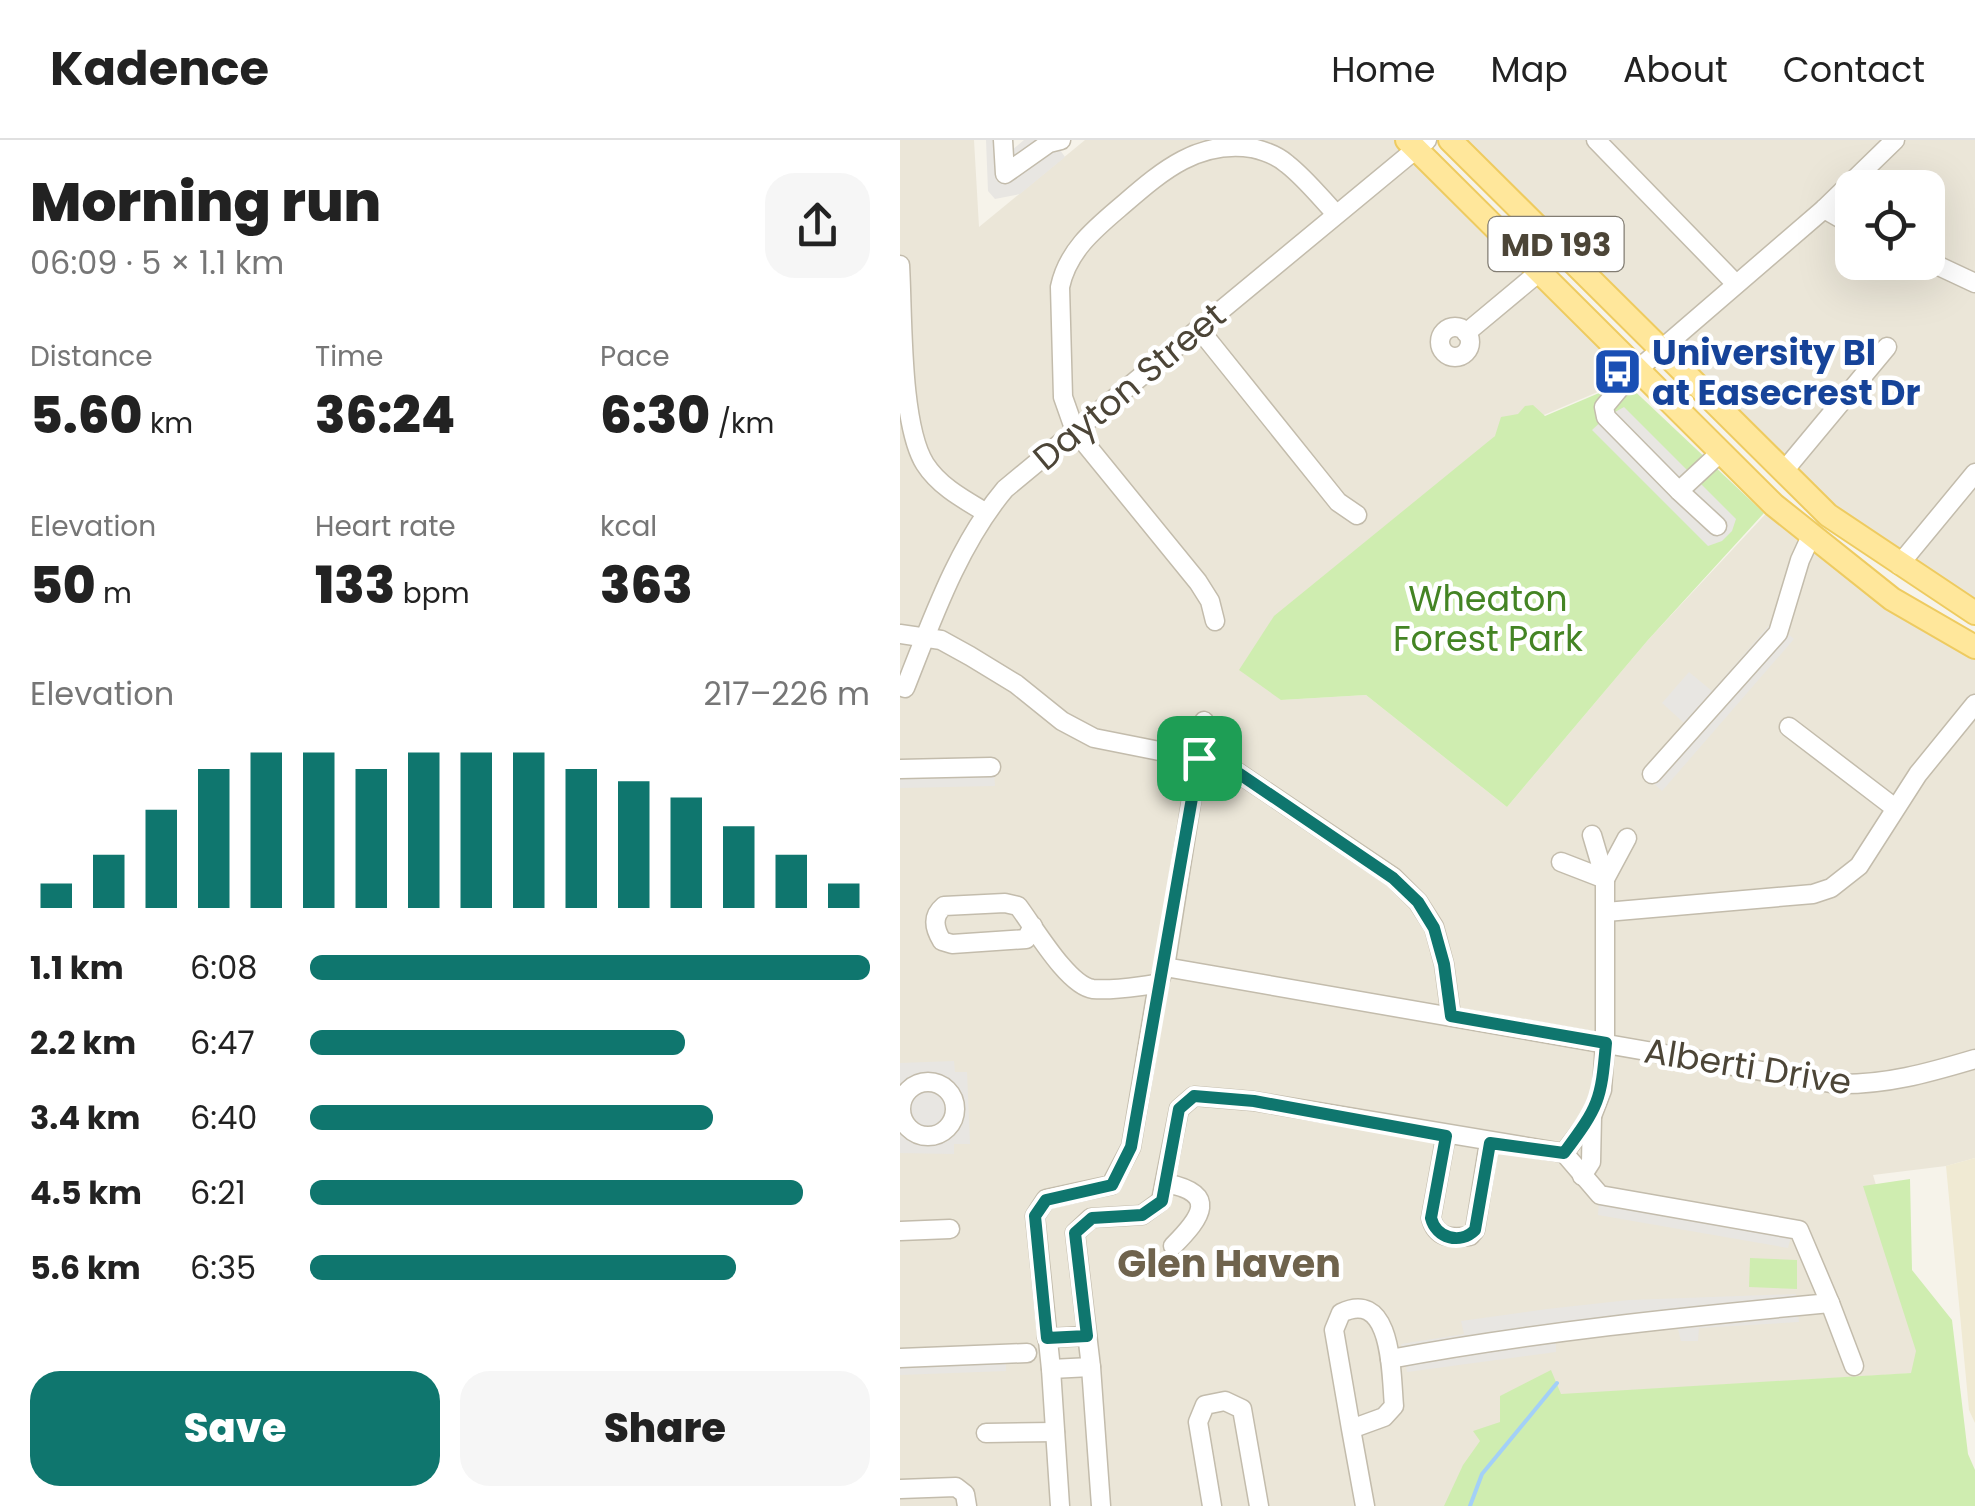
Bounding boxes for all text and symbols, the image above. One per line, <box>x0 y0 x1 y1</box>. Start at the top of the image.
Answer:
text: Kadence <box>50 35 269 102</box>
text: Home <box>1331 45 1436 94</box>
text: Map <box>1491 45 1568 94</box>
text: About <box>1623 45 1728 94</box>
text: Contact <box>1783 45 1925 94</box>
text: Morning run <box>30 163 381 240</box>
map controls <box>1835 170 1945 280</box>
button: locate <box>1835 170 1945 280</box>
button: share <box>765 173 870 278</box>
road number: MD 193 <box>1488 217 1624 271</box>
text: 06:09 · 5 × 1.1 km <box>30 240 284 285</box>
street label: Dayton Street <box>1022 291 1236 481</box>
place label: University Bl at Easecrest Dr <box>1652 328 1921 417</box>
text: Distance <box>30 337 153 376</box>
text: Time <box>315 337 383 376</box>
text: Pace <box>600 337 670 376</box>
bus stop icon: University Bl at Easecrest Dr <box>1591 346 1643 398</box>
text: 5.60 <box>30 380 142 451</box>
text: 36:24 <box>315 380 455 451</box>
text: 6:30 <box>600 380 710 451</box>
text: km <box>142 404 193 443</box>
text: /km <box>710 404 774 443</box>
text: Elevation <box>30 507 156 546</box>
text: Heart rate <box>315 507 456 546</box>
text: kcal <box>600 507 657 546</box>
text: 50 <box>30 550 96 621</box>
text: 133 <box>315 550 395 621</box>
text: 363 <box>600 550 693 621</box>
text: m <box>96 574 132 613</box>
text: bpm <box>395 574 470 613</box>
park label: Wheaton Forest Park <box>1393 574 1583 663</box>
text: Elevation <box>30 671 174 716</box>
text: 217–226 m <box>704 671 870 716</box>
pin <box>1157 716 1242 801</box>
icon: arrive <box>1172 731 1227 786</box>
text: 1.1 km <box>30 945 124 990</box>
text: 6:08 <box>190 945 257 990</box>
text: 2.2 km <box>30 1020 136 1065</box>
text: 6:47 <box>190 1020 255 1065</box>
street label: Alberti Drive <box>1641 1025 1855 1107</box>
text: 3.4 km <box>30 1095 141 1140</box>
text: 6:40 <box>190 1095 257 1140</box>
text: 4.5 km <box>30 1170 142 1215</box>
text: 6:21 <box>190 1170 246 1215</box>
district label: Glen Haven <box>1117 1237 1341 1290</box>
text: 5.6 km <box>30 1245 141 1290</box>
text: 6:35 <box>190 1245 256 1290</box>
button: Save <box>30 1371 440 1486</box>
button: Share <box>460 1371 870 1486</box>

